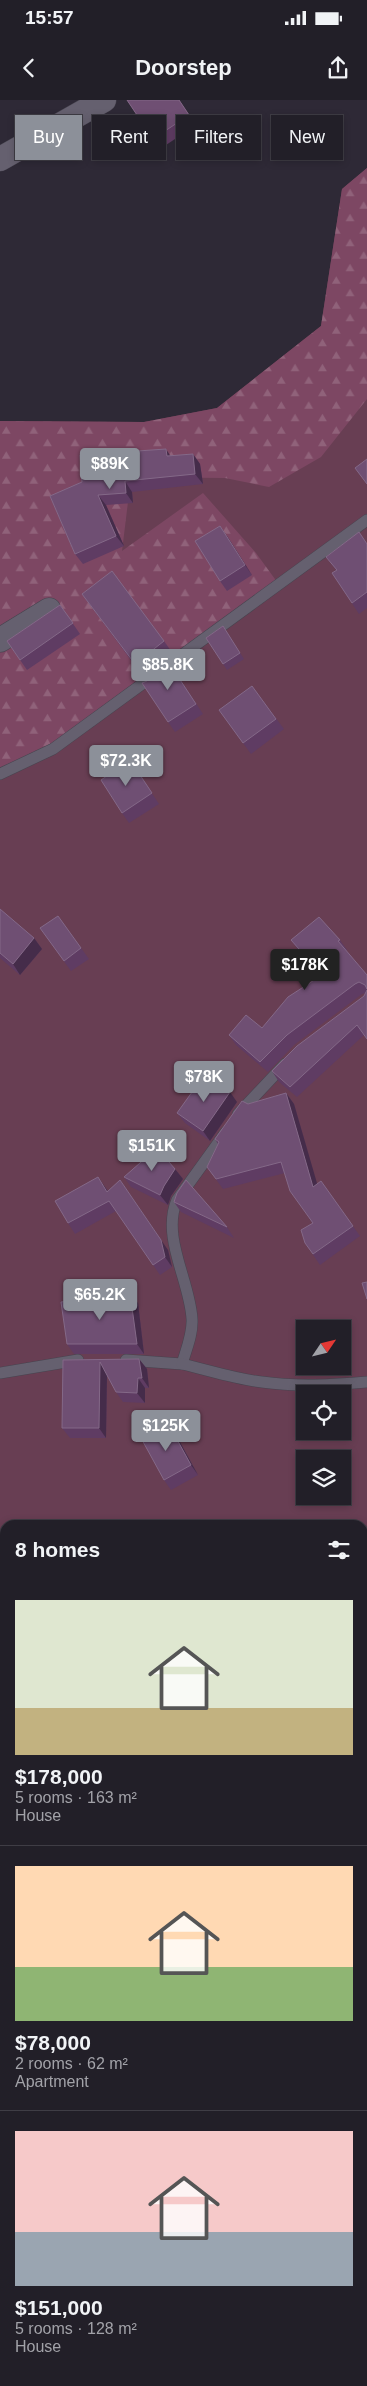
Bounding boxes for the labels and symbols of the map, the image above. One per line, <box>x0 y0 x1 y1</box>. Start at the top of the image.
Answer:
pin: $89K <box>80 448 140 490</box>
pin: $85.8K <box>127 648 209 691</box>
pin: $72.3K <box>85 744 167 787</box>
pin: $178K <box>270 948 340 991</box>
pin: $78K <box>174 1060 234 1103</box>
pin: $151K <box>117 1130 187 1172</box>
pin: $65.2K <box>59 1278 141 1321</box>
north arrow <box>296 1320 351 1375</box>
pin: $125K <box>131 1410 201 1452</box>

